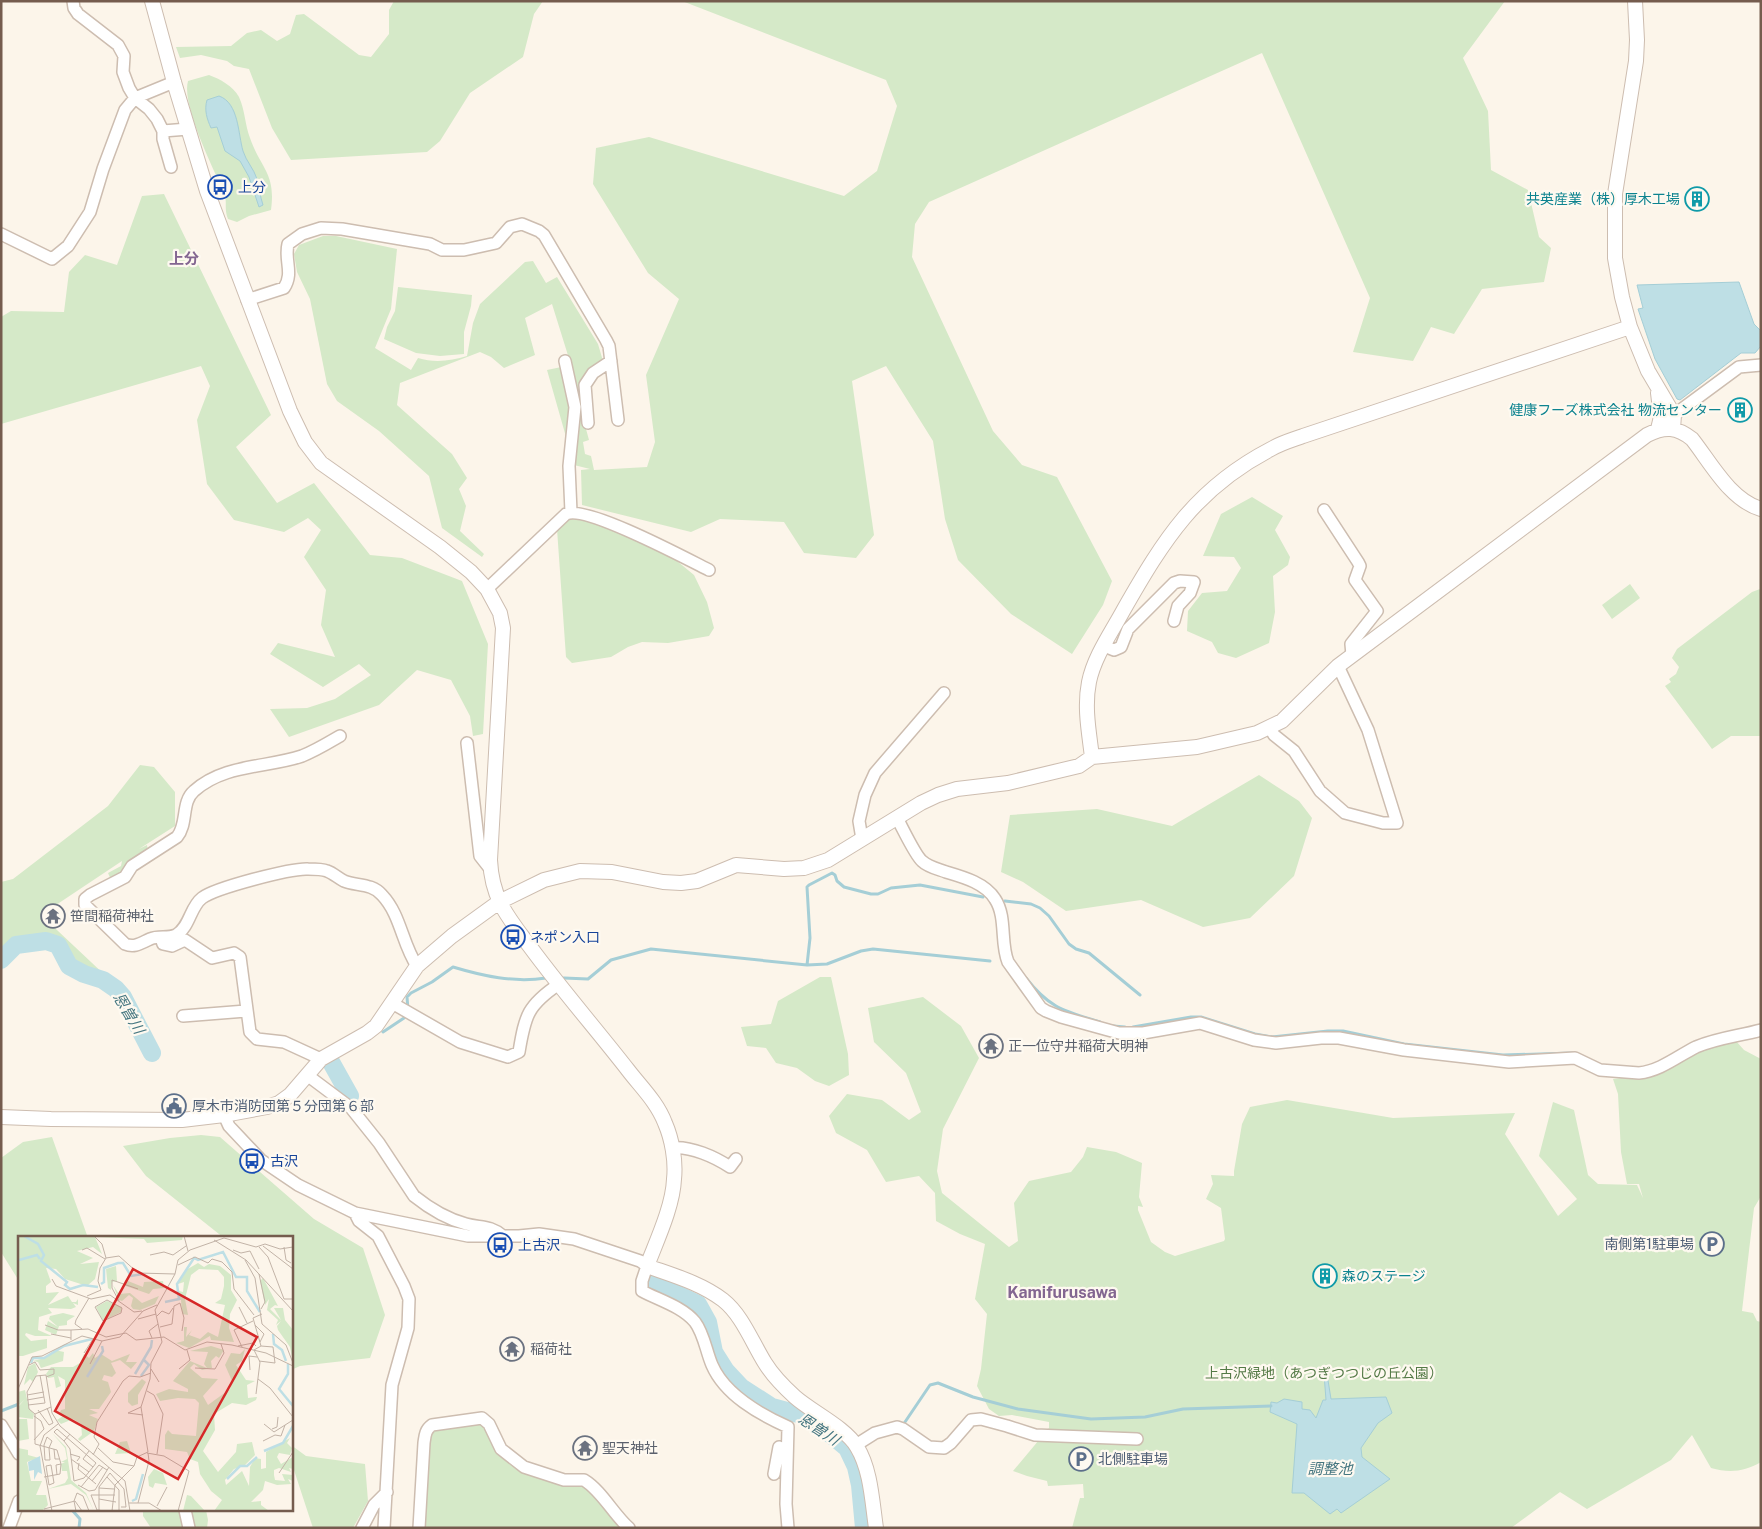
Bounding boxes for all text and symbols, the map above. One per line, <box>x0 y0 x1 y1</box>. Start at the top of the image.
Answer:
bus stop icon: 上分 <box>207 174 233 200</box>
place label: 上分 <box>238 179 266 195</box>
building icon: 共英産業（株）厚木工場 <box>1684 186 1710 212</box>
place label: 共英産業（株）厚木工場 <box>1526 191 1680 207</box>
district label: 上分 <box>169 250 199 267</box>
building icon: 健康フーズ株式会社 物流センター <box>1727 397 1753 423</box>
place label: 健康フーズ株式会社 物流センター <box>1509 402 1722 418</box>
temple icon: 笹間稲荷神社 <box>40 903 66 929</box>
place label: 笹間稲荷神社 <box>70 908 154 924</box>
bus stop icon: ネポン入口 <box>500 924 526 950</box>
place label: ネポン入口 <box>530 929 600 945</box>
water label: 恩曽川 <box>110 989 149 1038</box>
temple icon: 正一位守井稲荷大明神 <box>978 1033 1004 1059</box>
place label: 正一位守井稲荷大明神 <box>1008 1038 1148 1054</box>
public building icon: 厚木市消防団第５分団第６部 <box>161 1093 187 1119</box>
place label: 厚木市消防団第５分団第６部 <box>192 1098 374 1114</box>
bus stop icon: 古沢 <box>239 1148 265 1174</box>
place label: 古沢 <box>270 1153 298 1169</box>
parking icon: 南側第1駐車場 <box>1699 1231 1725 1257</box>
bus stop icon: 上古沢 <box>487 1232 513 1258</box>
inset map <box>18 1236 292 1512</box>
place label: 南側第1駐車場 <box>1604 1236 1694 1252</box>
place label: 上古沢 <box>518 1237 560 1253</box>
building icon: 森のステージ <box>1312 1263 1338 1289</box>
place label: 森のステージ <box>1342 1268 1426 1284</box>
district label: Kamifurusawa <box>1007 1283 1117 1302</box>
temple icon: 稲荷社 <box>499 1336 525 1362</box>
place label: 稲荷社 <box>530 1341 572 1357</box>
park label: 上古沢緑地（あつぎつつじの丘公園） <box>1205 1365 1443 1381</box>
water label: 恩曽川 <box>795 1410 844 1449</box>
temple icon: 聖天神社 <box>572 1435 598 1461</box>
place label: 聖天神社 <box>602 1440 658 1456</box>
parking icon: 北側駐車場 <box>1068 1446 1094 1472</box>
place label: 北側駐車場 <box>1098 1451 1168 1467</box>
water label: 調整池 <box>1307 1460 1354 1477</box>

